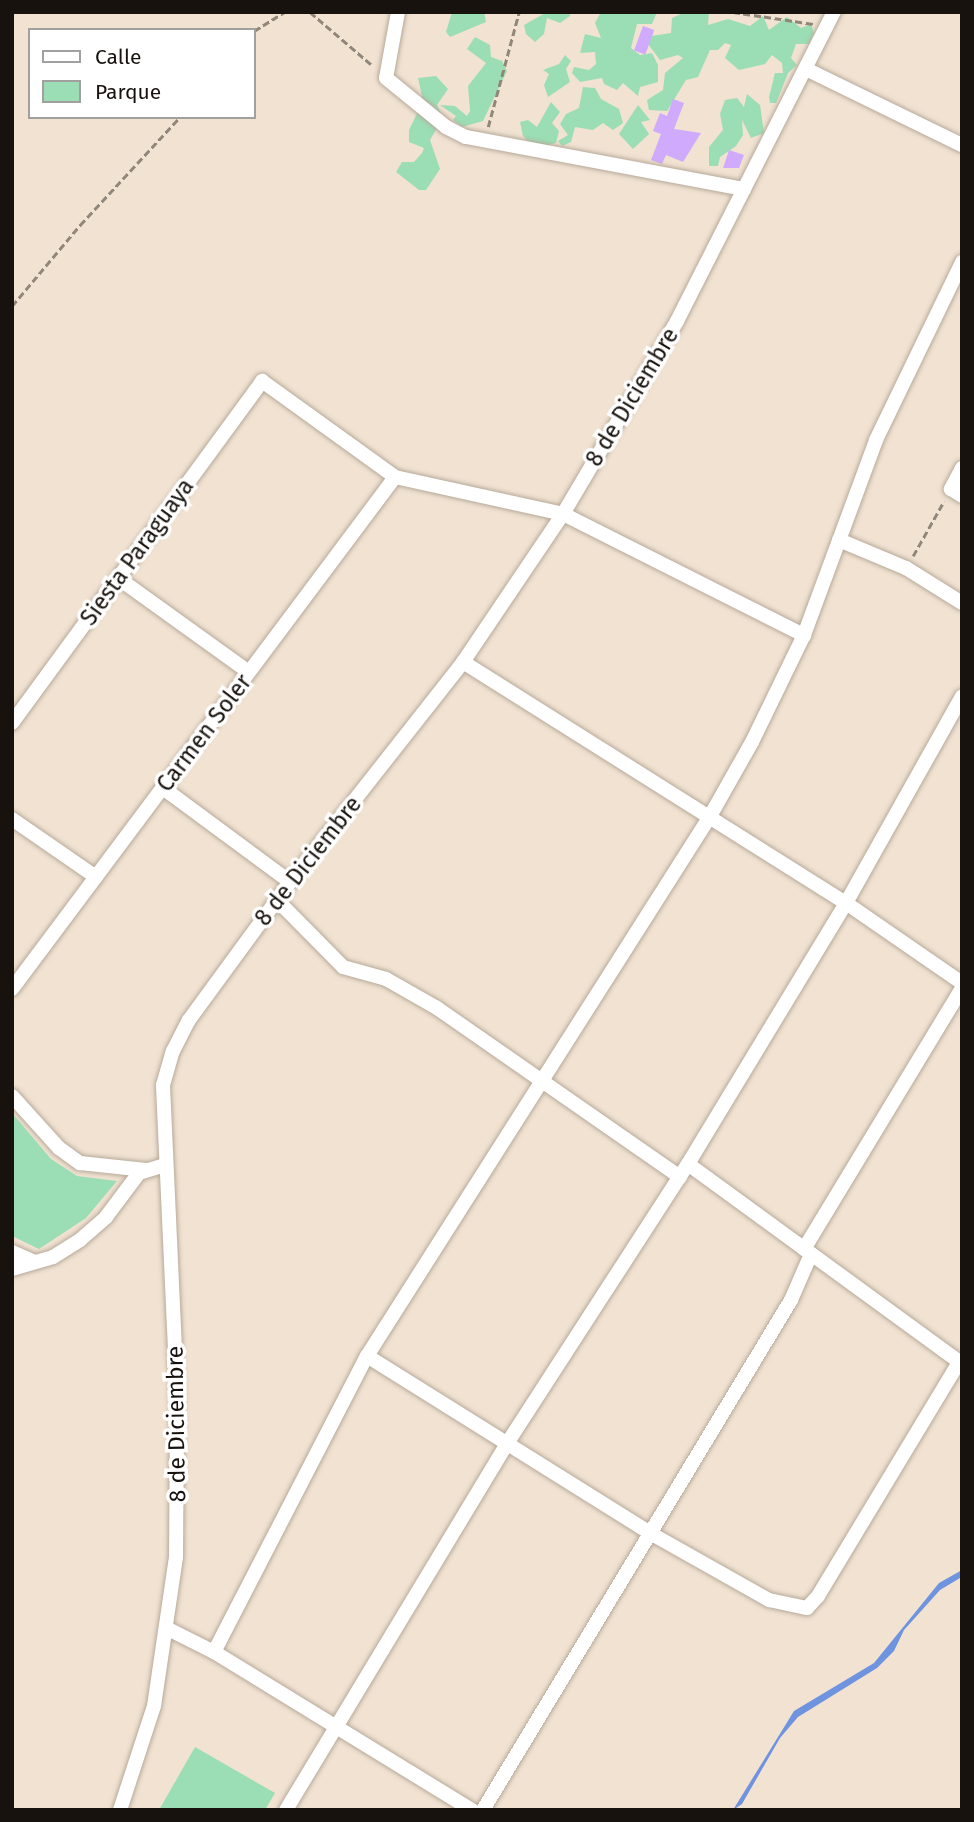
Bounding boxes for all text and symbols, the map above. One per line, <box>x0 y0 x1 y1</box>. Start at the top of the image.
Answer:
legend <box>28 28 256 119</box>
text: Calle <box>95 44 141 70</box>
text: Parque <box>95 79 161 105</box>
street label: 8 de Diciembre <box>580 323 684 471</box>
street label: Siesta Paraguaya <box>74 473 200 631</box>
street label: Carmen Soler <box>151 669 257 797</box>
street label: 8 de Diciembre <box>249 791 367 931</box>
street label: 8 de Diciembre <box>161 1345 191 1503</box>

